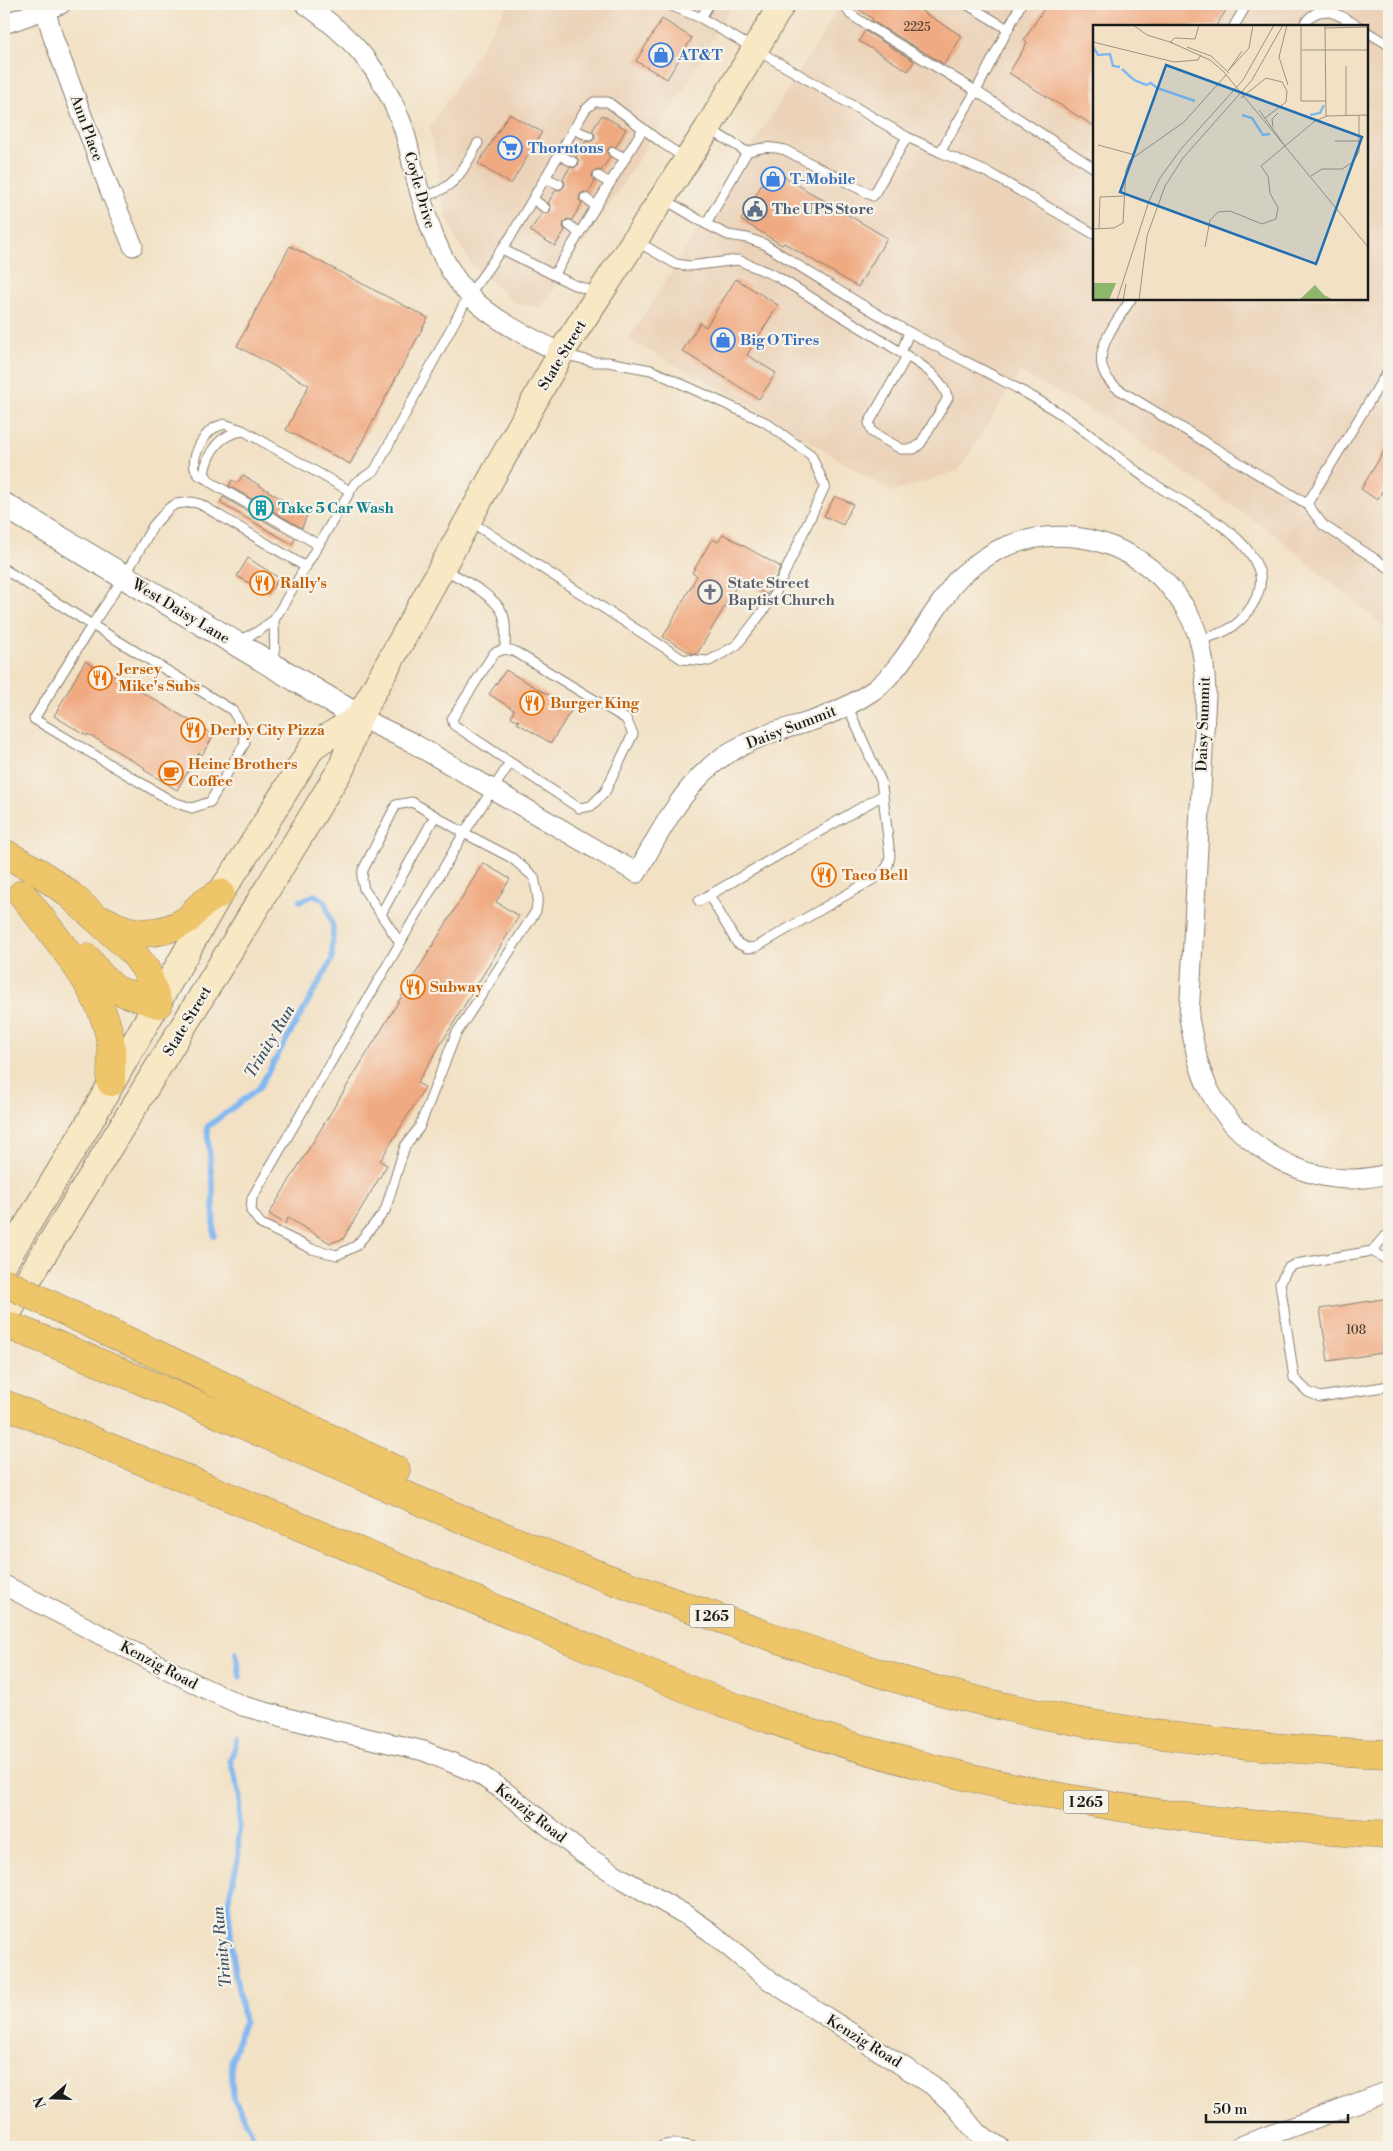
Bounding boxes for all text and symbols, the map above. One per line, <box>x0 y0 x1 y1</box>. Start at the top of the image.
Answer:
house number: 2225 <box>903 20 931 35</box>
inset map <box>1093 25 1368 300</box>
shop icon: AT&T <box>648 42 674 68</box>
place label: AT&T <box>677 46 723 65</box>
street label: Ann Place <box>66 92 107 164</box>
supermarket icon: Thorntons <box>497 135 523 161</box>
place label: Thorntons <box>528 139 603 158</box>
street label: Coyle Drive <box>399 150 440 231</box>
shop icon: T-Mobile <box>760 166 786 192</box>
place label: T-Mobile <box>790 170 856 189</box>
public building icon: The UPS Store <box>742 196 768 222</box>
place label: The UPS Store <box>772 200 874 219</box>
street label: State Street <box>534 316 591 394</box>
shop icon: Big O Tires <box>710 327 736 353</box>
place label: Big O Tires <box>740 331 819 350</box>
building icon: Take 5 Car Wash <box>248 495 274 521</box>
place label: Take 5 Car Wash <box>278 499 394 518</box>
restaurant icon: Rally's <box>249 570 275 596</box>
street label: West Daisy Lane <box>128 574 233 648</box>
place label: Rally's <box>280 574 327 593</box>
place label: State Street Baptist Church <box>728 574 836 610</box>
church icon: State Street Baptist Church <box>697 579 723 605</box>
place label: Jersey Mike's Subs <box>116 660 200 696</box>
restaurant icon: Jersey Mike's Subs <box>87 665 113 691</box>
street label: Daisy Summit <box>1192 676 1215 772</box>
restaurant icon: Burger King <box>519 690 545 716</box>
place label: Burger King <box>550 694 640 713</box>
street label: Daisy Summit <box>743 701 840 753</box>
restaurant icon: Derby City Pizza <box>180 717 206 743</box>
place label: Derby City Pizza <box>210 721 326 740</box>
place label: Heine Brothers Coffee <box>188 755 297 791</box>
cafe icon: Heine Brothers Coffee <box>158 760 184 786</box>
restaurant icon: Taco Bell <box>811 862 837 888</box>
place label: Taco Bell <box>842 866 908 885</box>
restaurant icon: Subway <box>400 974 426 1000</box>
place label: Subway <box>430 978 484 997</box>
street label: State Street <box>159 982 216 1060</box>
water label: Trinity Run <box>240 1000 300 1082</box>
house number: 108 <box>1346 1323 1366 1338</box>
road number: I 265 <box>690 1604 734 1628</box>
street label: Kenzig Road <box>117 1637 201 1694</box>
street label: Kenzig Road <box>491 1780 570 1847</box>
road number: I 265 <box>1064 1790 1108 1814</box>
water label: Trinity Run <box>208 1904 236 1989</box>
street label: Kenzig Road <box>823 2011 905 2072</box>
north arrow <box>28 2074 78 2124</box>
scale bar <box>1206 2091 1348 2123</box>
text: N <box>30 2094 51 2110</box>
text: 50 m <box>1213 2100 1247 2119</box>

